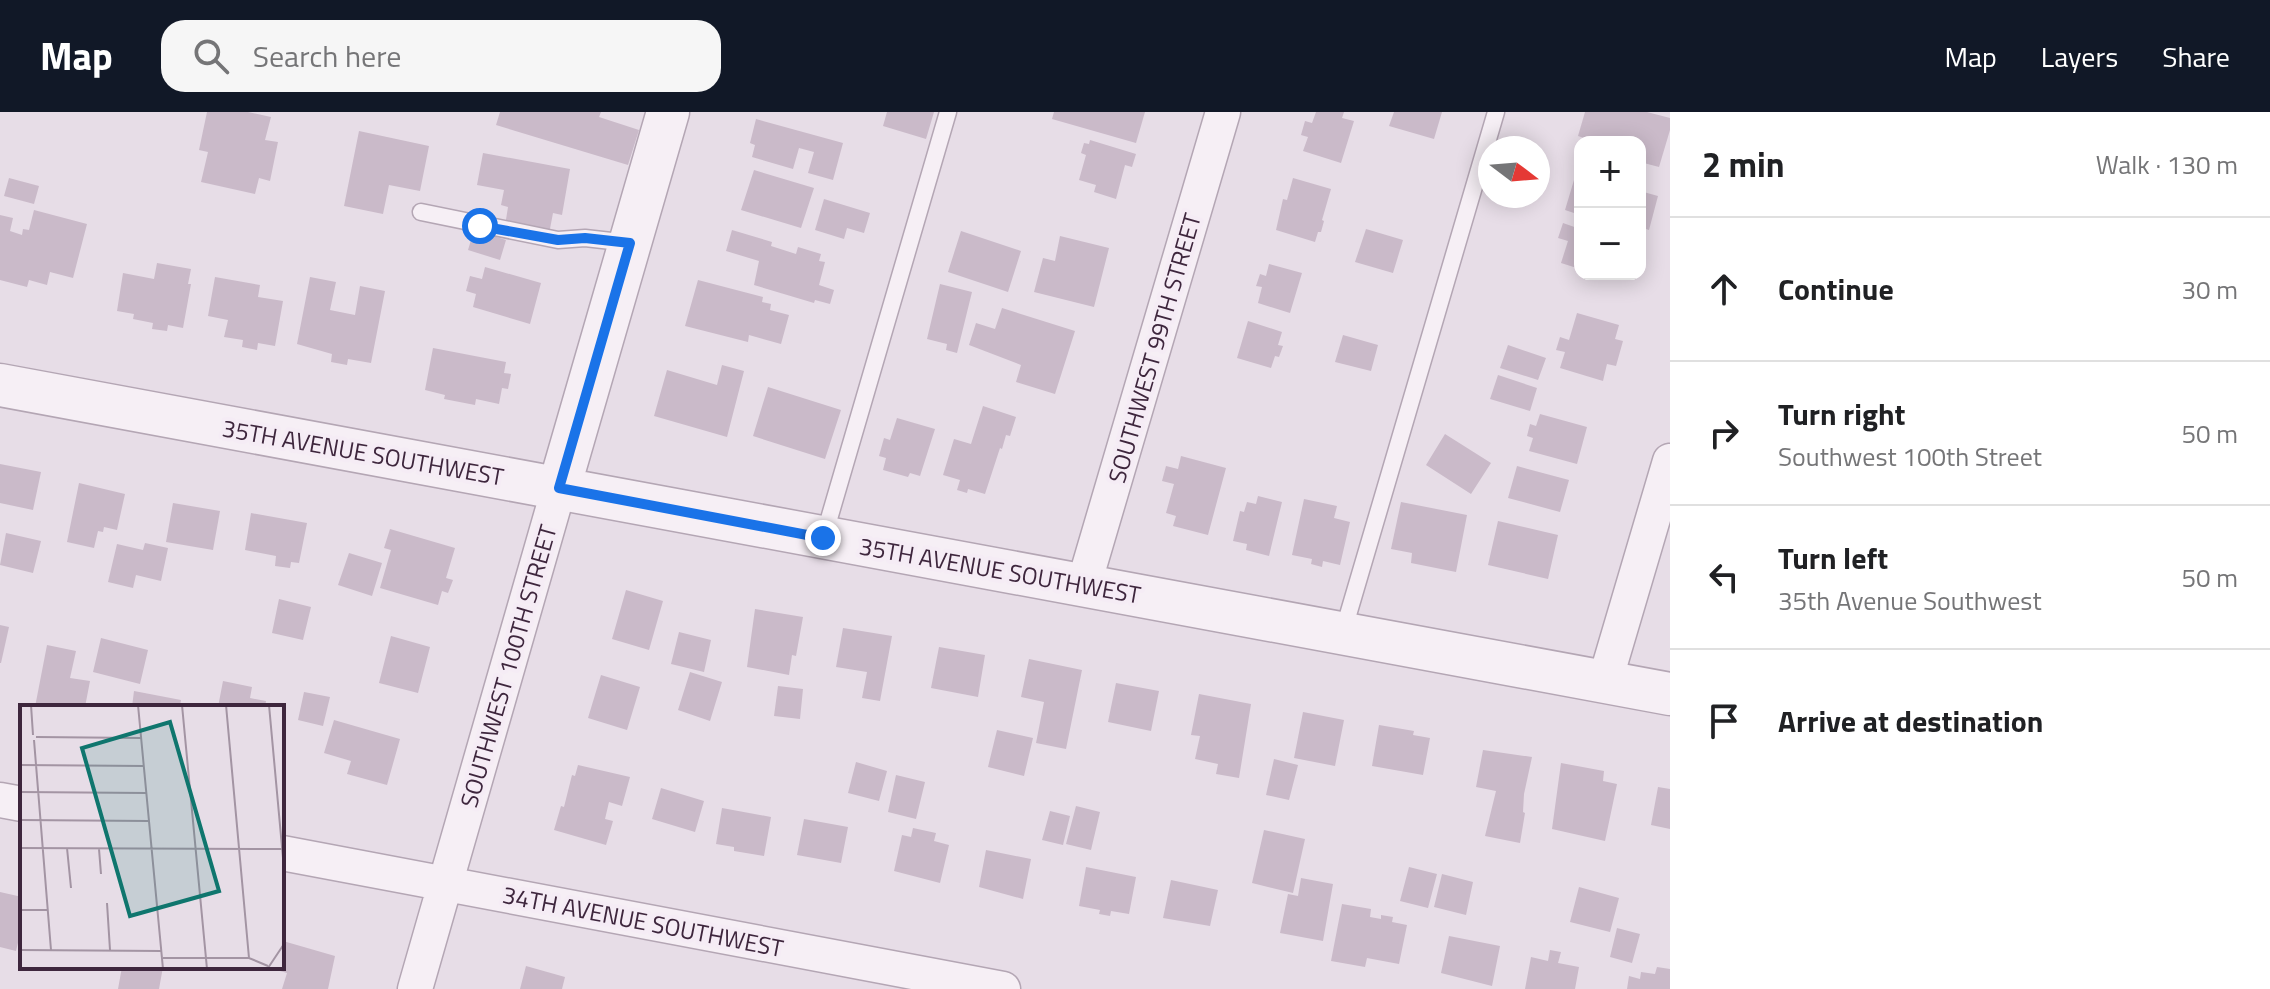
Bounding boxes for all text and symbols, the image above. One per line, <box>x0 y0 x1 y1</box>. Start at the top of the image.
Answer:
search box <box>161 20 721 92</box>
text: Map <box>40 27 113 85</box>
text: Search here <box>253 33 402 79</box>
icon: search <box>189 34 233 78</box>
text: Map <box>1944 35 1997 78</box>
text: Layers <box>2041 35 2118 78</box>
text: Share <box>2162 35 2230 78</box>
north arrow <box>1478 136 1550 208</box>
map controls <box>1574 136 1646 280</box>
button: + <box>1574 136 1646 208</box>
text: 2 min <box>1702 138 1785 190</box>
text: Walk · 130 m <box>2096 145 2238 184</box>
route start <box>462 208 498 244</box>
button: − <box>1574 208 1646 280</box>
street label: SOUTHWEST 99TH STREET <box>1098 209 1210 487</box>
text: Continue <box>1778 266 1894 312</box>
icon: ahead <box>1702 267 1746 311</box>
text: 30 m <box>2181 270 2238 309</box>
text: Turn right <box>1778 391 1906 437</box>
street label: 35TH AVENUE SOUTHWEST <box>219 410 507 495</box>
icon: right <box>1702 411 1746 455</box>
text: 50 m <box>2181 414 2238 453</box>
text: Southwest 100th Street <box>1778 437 2042 476</box>
street label: SOUTHWEST 100TH STREET <box>450 520 566 812</box>
route end <box>805 520 841 556</box>
street label: 35TH AVENUE SOUTHWEST <box>856 528 1144 613</box>
text: Turn left <box>1778 535 1888 581</box>
icon: left <box>1702 555 1746 599</box>
text: 50 m <box>2181 558 2238 597</box>
text: 35th Avenue Southwest <box>1778 581 2042 620</box>
text: Arrive at destination <box>1778 698 2043 744</box>
icon: arrive <box>1702 699 1746 743</box>
inset map <box>20 705 284 969</box>
street label: 34TH AVENUE SOUTHWEST <box>500 876 787 966</box>

